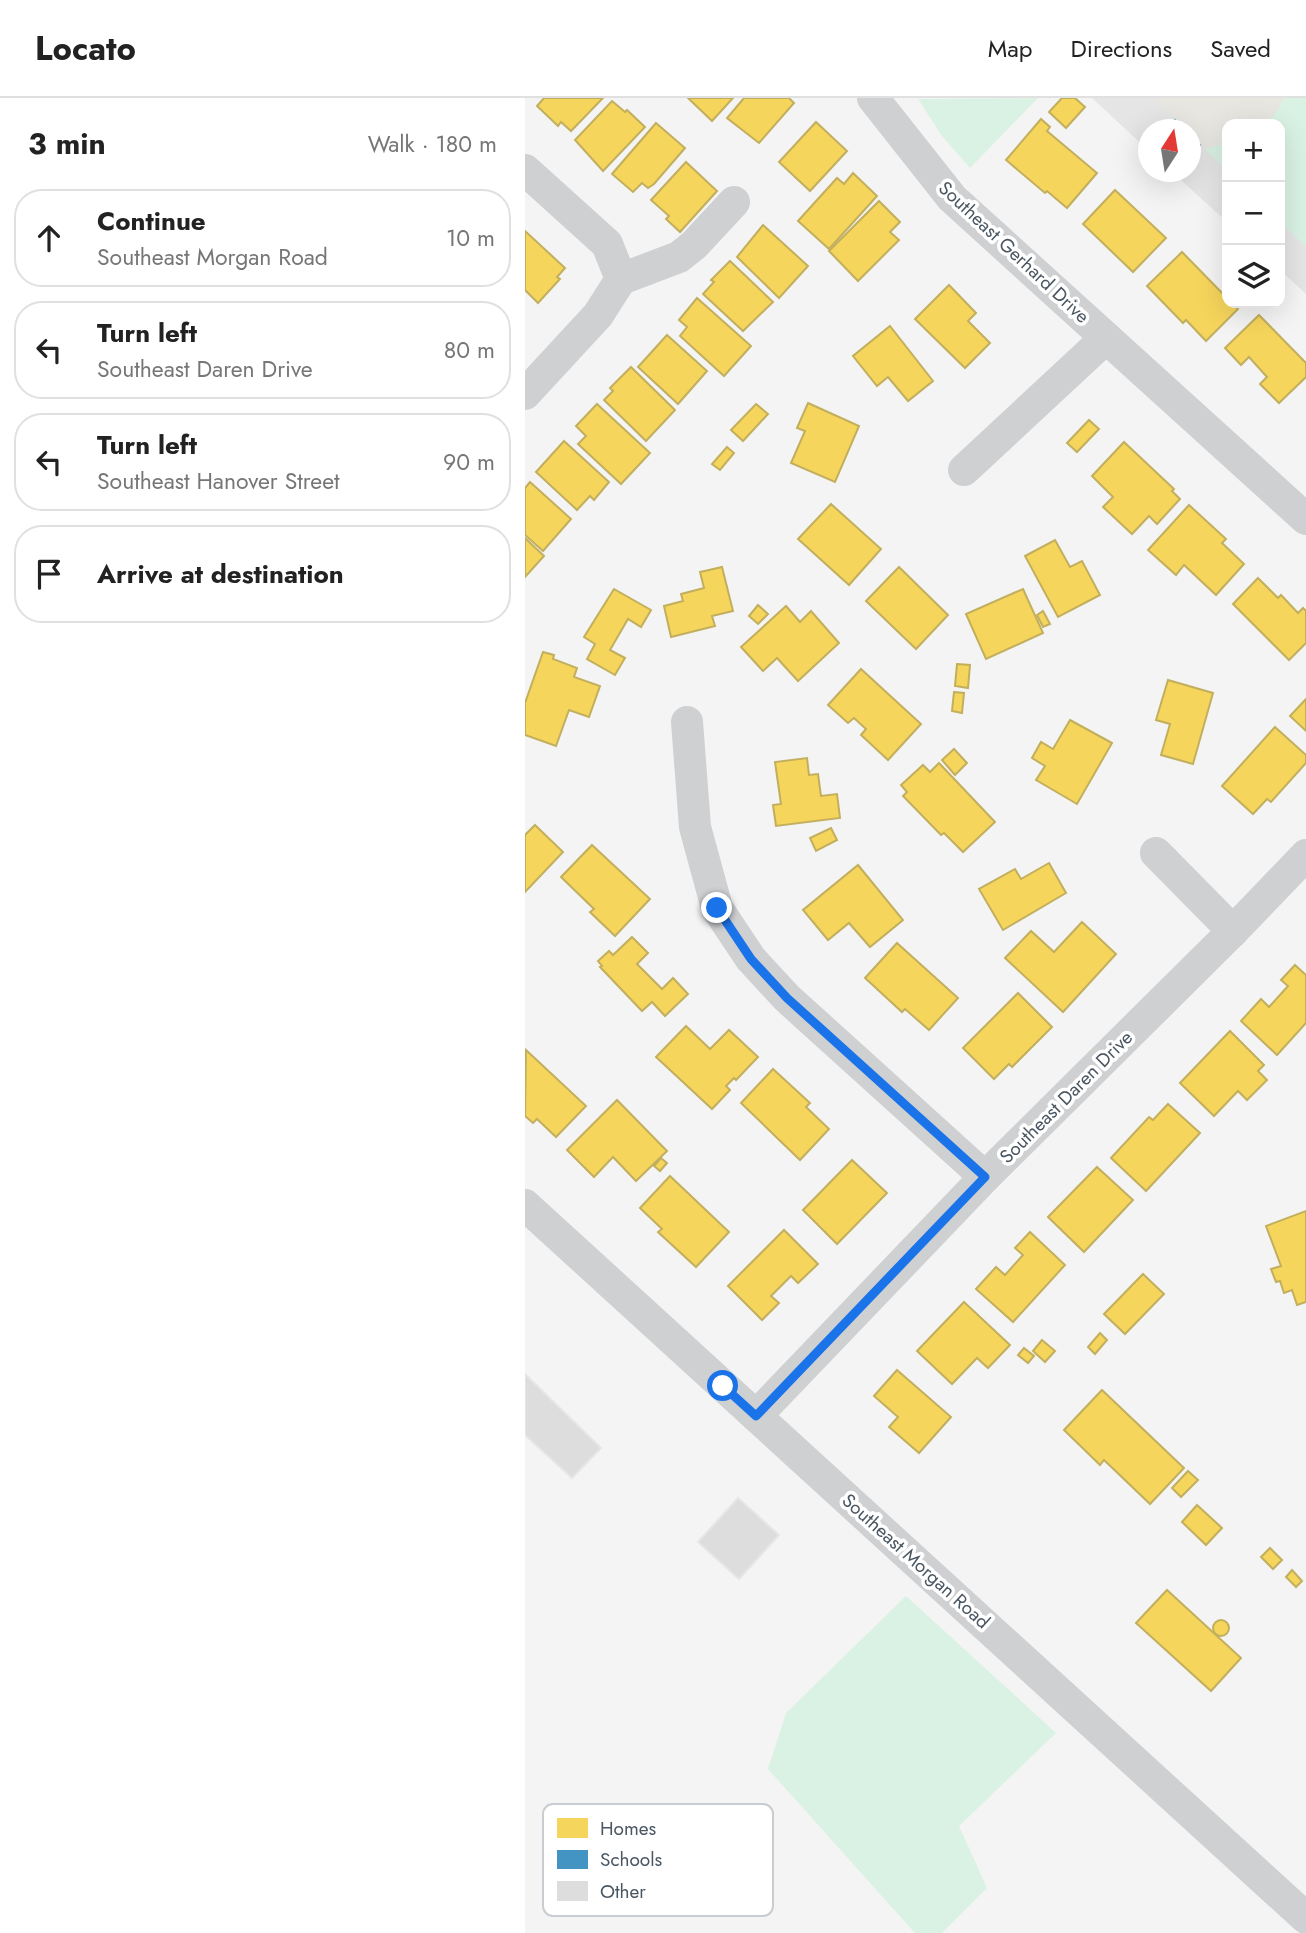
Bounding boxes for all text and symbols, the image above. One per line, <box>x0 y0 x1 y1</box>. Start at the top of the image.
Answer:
text: Locato <box>35 25 136 72</box>
text: Map <box>988 31 1033 66</box>
text: Directions <box>1071 31 1172 66</box>
text: Saved <box>1210 31 1271 66</box>
north arrow <box>1138 119 1201 182</box>
map controls <box>1222 119 1285 308</box>
button: + <box>1222 119 1285 182</box>
text: 3 min <box>28 122 106 165</box>
text: Walk · 180 m <box>368 127 497 161</box>
street label: Southeast Gerhard Drive <box>933 175 1096 329</box>
button: − <box>1222 182 1285 245</box>
text: Continue <box>97 202 206 240</box>
icon: ahead <box>30 219 68 257</box>
text: 10 m <box>446 221 495 255</box>
text: Southeast Morgan Road <box>97 240 328 274</box>
button: layers <box>1222 245 1285 308</box>
text: Turn left <box>97 314 197 352</box>
icon: left <box>30 331 68 369</box>
text: 80 m <box>444 333 495 367</box>
text: Southeast Daren Drive <box>97 352 313 386</box>
text: Turn left <box>97 426 197 464</box>
icon: left <box>30 443 68 481</box>
text: 90 m <box>443 445 495 479</box>
text: Southeast Hanover Street <box>97 464 340 498</box>
icon: arrive <box>30 555 68 593</box>
text: Arrive at destination <box>97 555 344 593</box>
route end <box>701 892 732 923</box>
street label: Southeast Daren Drive <box>993 1024 1139 1170</box>
route start <box>707 1370 738 1401</box>
street label: Southeast Morgan Road <box>836 1487 996 1635</box>
legend <box>543 1804 773 1916</box>
text: Homes <box>600 1815 657 1842</box>
text: Schools <box>600 1846 663 1873</box>
text: Other <box>600 1878 646 1905</box>

